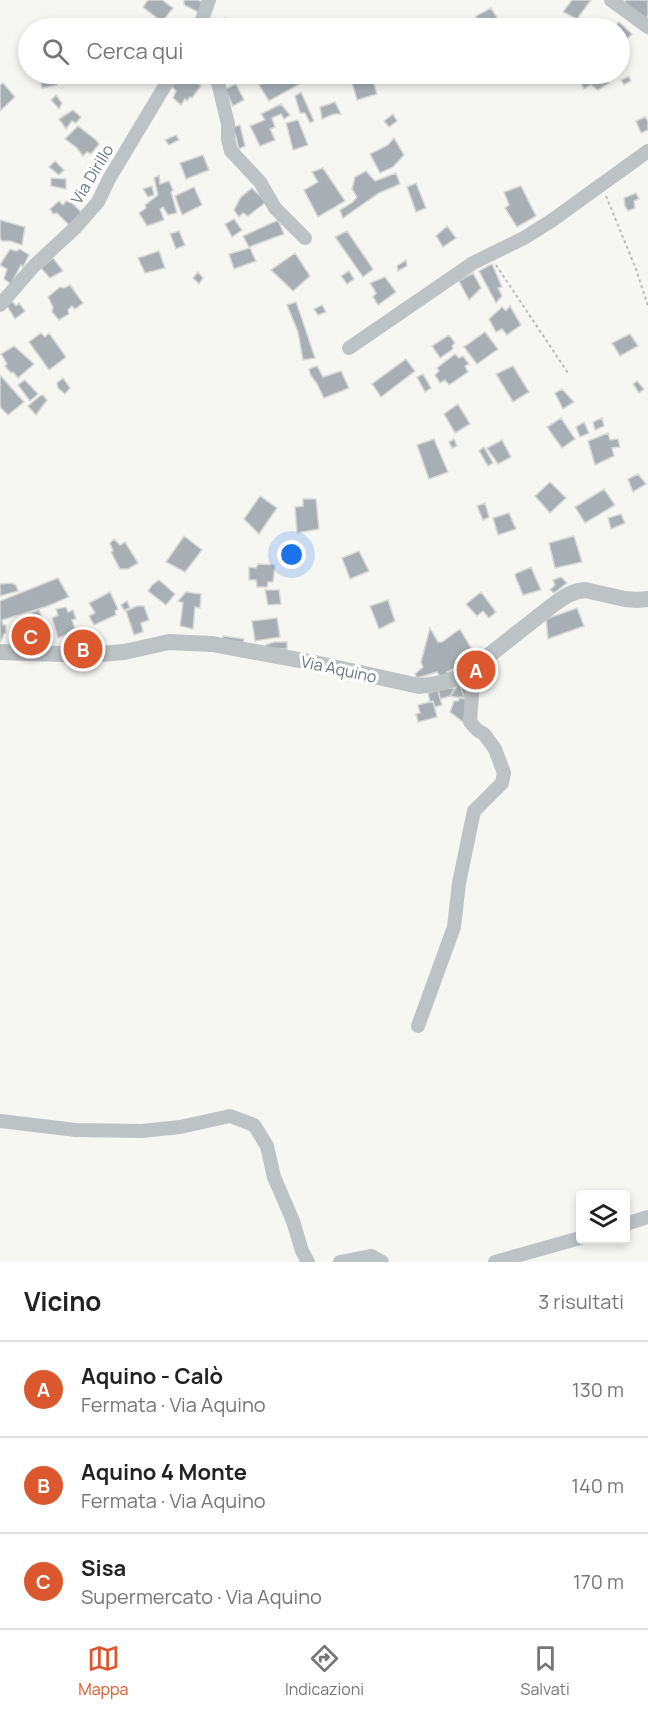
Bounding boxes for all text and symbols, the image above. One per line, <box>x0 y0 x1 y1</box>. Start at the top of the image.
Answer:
search box <box>18 18 630 84</box>
icon: search <box>39 35 72 68</box>
text: Cerca qui <box>87 36 183 66</box>
street label: Via Dirillo <box>66 140 118 208</box>
your location <box>277 540 306 569</box>
pin: C <box>12 614 51 658</box>
pin: B <box>64 626 103 672</box>
pin: A <box>456 648 496 692</box>
street label: Via Aquino <box>299 650 379 688</box>
map controls <box>576 1190 630 1244</box>
button: layers <box>576 1190 630 1244</box>
text: Vicino <box>24 1283 101 1319</box>
text: 3 risultati <box>538 1288 624 1315</box>
text: Aquino - Calò <box>81 1361 223 1391</box>
text: A <box>37 1376 50 1403</box>
text: 130 m <box>572 1376 624 1403</box>
text: Fermata · Via Aquino <box>81 1391 266 1418</box>
text: Aquino 4 Monte <box>81 1457 247 1487</box>
text: B <box>37 1472 50 1499</box>
text: 140 m <box>571 1472 624 1499</box>
text: Fermata · Via Aquino <box>81 1487 266 1514</box>
text: Sisa <box>81 1553 126 1583</box>
text: C <box>36 1568 51 1595</box>
text: 170 m <box>573 1568 624 1595</box>
text: Supermercato · Via Aquino <box>81 1583 322 1610</box>
tab: Mappa <box>78 1642 128 1700</box>
tab: Indicazioni <box>285 1642 364 1700</box>
tab: Salvati <box>521 1642 570 1700</box>

